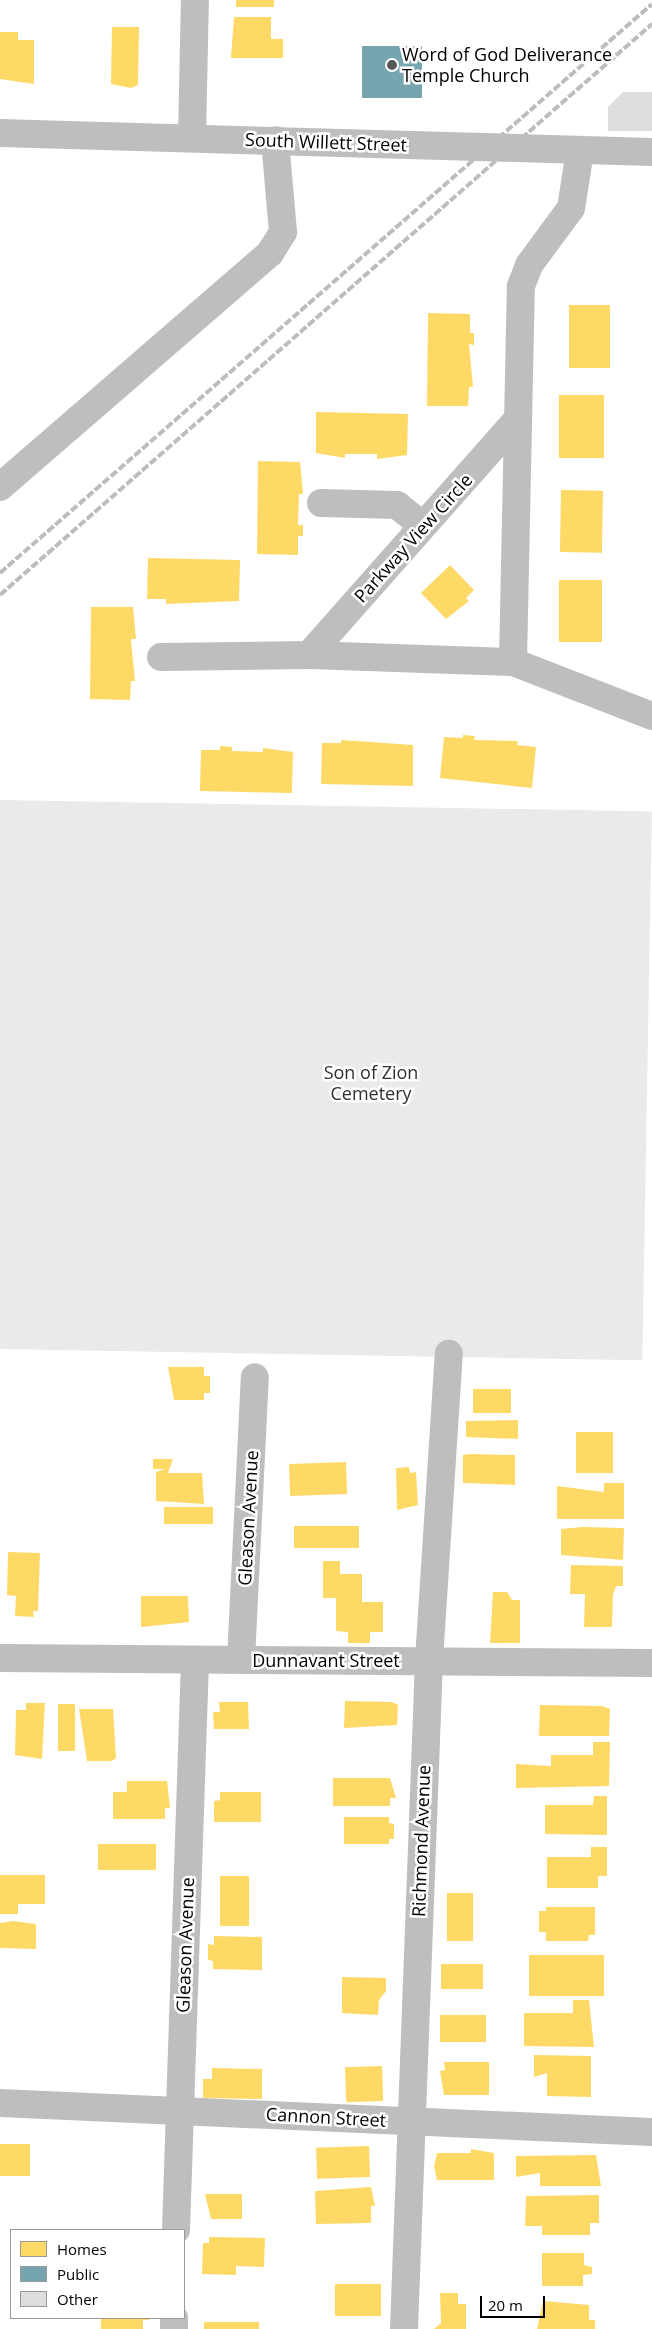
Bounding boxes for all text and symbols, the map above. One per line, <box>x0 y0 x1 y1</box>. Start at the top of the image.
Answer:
place label: Word of God Deliverance Temple Church <box>402 44 612 86</box>
marker: Word of God Deliverance Temple Church <box>386 59 398 71</box>
street label: South Willett Street <box>245 128 407 156</box>
street label: Parkway View Circle <box>350 469 476 607</box>
park label: Son of Zion Cemetery <box>324 1062 418 1104</box>
street label: Gleason Avenue <box>234 1450 262 1586</box>
street label: Dunnavant Street <box>252 1649 400 1671</box>
street label: Richmond Avenue <box>408 1765 434 1917</box>
street label: Gleason Avenue <box>172 1877 198 2013</box>
street label: Cannon Street <box>265 2103 387 2131</box>
legend <box>10 2229 185 2319</box>
text: Homes <box>57 2239 107 2259</box>
text: Public <box>57 2264 99 2284</box>
scale bar <box>482 2286 547 2318</box>
text: Other <box>57 2289 98 2309</box>
text: 20 m <box>488 2295 523 2315</box>

